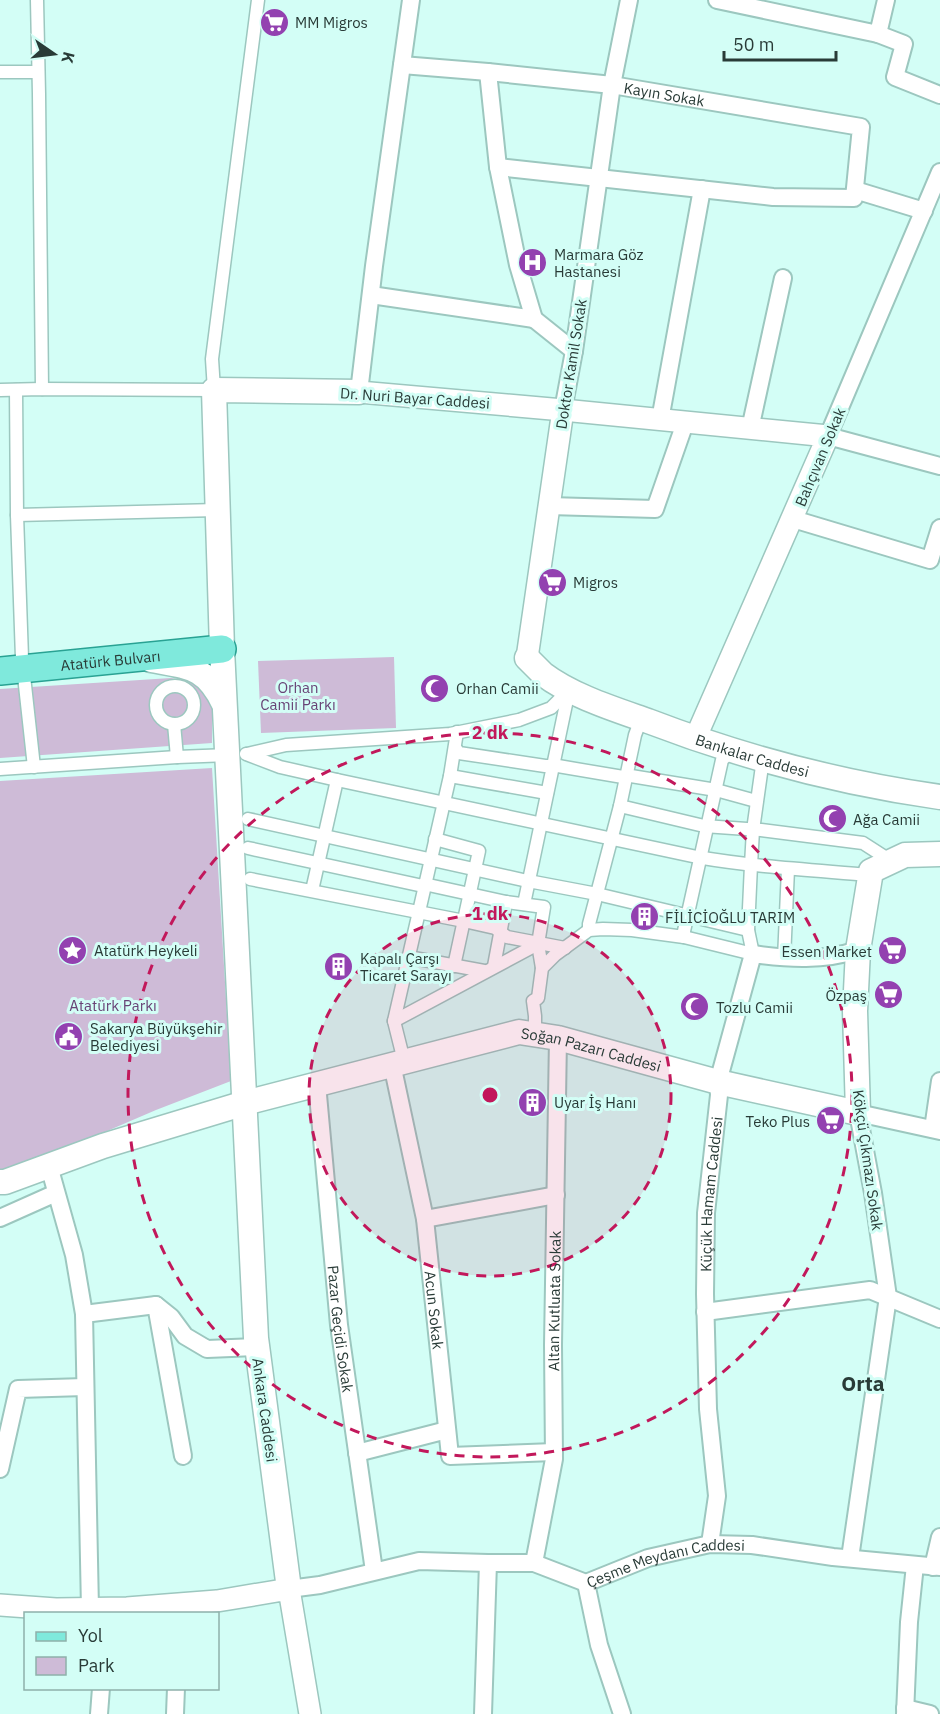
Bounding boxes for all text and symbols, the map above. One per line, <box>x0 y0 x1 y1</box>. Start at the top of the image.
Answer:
supermarket icon: MM Migros <box>258 6 290 38</box>
place label: MM Migros <box>295 13 368 32</box>
north arrow <box>24 24 84 84</box>
scale bar <box>724 24 836 62</box>
text: 50 m <box>733 33 775 56</box>
text: K <box>58 50 80 65</box>
street label: Kayın Sokak <box>623 78 706 110</box>
place label: Marmara Göz Hastanesi <box>554 245 644 281</box>
hospital icon: Marmara Göz Hastanesi <box>517 247 549 279</box>
street label: Doktor Kamil Sokak <box>551 297 591 430</box>
street label: Dr. Nuri Bayar Caddesi <box>340 383 490 413</box>
street label: Bahçıvan Sokak <box>791 405 849 509</box>
supermarket icon: Migros <box>536 566 568 598</box>
place label: Migros <box>573 573 618 592</box>
street label: Atatürk Bulvarı <box>60 646 161 674</box>
mosque icon: Orhan Camii <box>419 672 451 704</box>
park label: Orhan Camii Parkı <box>260 678 336 714</box>
place label: Orhan Camii <box>456 679 539 698</box>
text: 2 dk <box>472 721 509 744</box>
street label: Bankalar Caddesi <box>693 729 811 781</box>
mosque icon: Ağa Camii <box>816 803 848 835</box>
place label: Ağa Camii <box>853 810 920 829</box>
building icon: FİLİCİOĞLU TARIM <box>628 901 660 933</box>
text: 1 dk <box>472 902 509 925</box>
place label: FİLİCİOĞLU TARIM <box>665 908 795 927</box>
place icon: Atatürk Heykeli <box>57 934 89 966</box>
supermarket icon: Essen Market <box>877 935 909 967</box>
place label: Atatürk Heykeli <box>94 941 198 960</box>
place label: Essen Market <box>782 942 872 961</box>
place label: Kapalı Çarşı Ticaret Sarayı <box>360 949 452 985</box>
building icon: Kapalı Çarşı Ticaret Sarayı <box>323 951 355 983</box>
supermarket icon: Özpaş <box>872 979 904 1011</box>
place label: Özpaş <box>825 986 867 1005</box>
mosque icon: Tozlu Camii <box>679 991 711 1023</box>
park label: Atatürk Parkı <box>69 996 157 1015</box>
place label: Tozlu Camii <box>716 998 793 1017</box>
place label: Sakarya Büyükşehir Belediyesi <box>90 1019 223 1055</box>
public building icon: Sakarya Büyükşehir Belediyesi <box>53 1021 85 1053</box>
street label: Soğan Pazarı Caddesi <box>520 1023 663 1075</box>
centre of rings <box>480 1085 500 1105</box>
building icon: Uyar İş Hanı <box>517 1086 549 1118</box>
street label: Kökçü Çıkmazı Sokak <box>849 1088 887 1232</box>
place label: Uyar İş Hanı <box>554 1093 636 1112</box>
supermarket icon: Teko Plus <box>815 1105 847 1137</box>
place label: Teko Plus <box>746 1112 810 1131</box>
street label: Küçük Hamam Caddesi <box>696 1116 726 1272</box>
street label: Altan Kutluata Sokak <box>543 1230 564 1371</box>
street label: Pazar Geçidi Sokak <box>324 1264 358 1394</box>
street label: Acun Sokak <box>421 1270 448 1350</box>
street label: Ankara Caddesi <box>248 1357 282 1463</box>
district label: Orta <box>841 1369 885 1397</box>
street label: Çeşme Meydanı Caddesi <box>583 1534 745 1591</box>
legend <box>24 1612 219 1690</box>
text: Yol <box>78 1624 103 1647</box>
text: Park <box>78 1654 115 1677</box>

